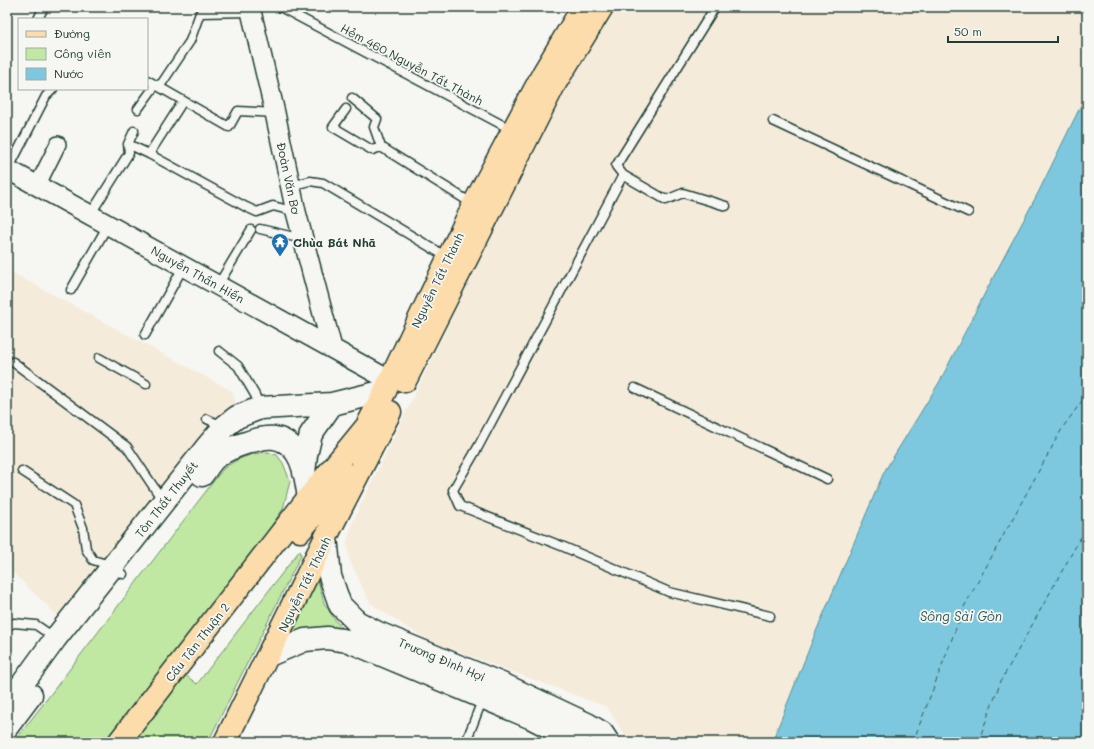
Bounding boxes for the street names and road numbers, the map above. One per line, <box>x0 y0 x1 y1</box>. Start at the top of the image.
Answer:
street label: Hẻm 460 Nguyễn Tất Thành <box>338 20 486 109</box>
street label: Đoàn Văn Bơ <box>274 141 305 216</box>
street label: Nguyễn Tất Thành <box>407 229 467 330</box>
street label: Nguyễn Thần Hiến <box>149 242 247 306</box>
street label: Tôn Thất Thuyết <box>131 457 201 541</box>
street label: Nguyễn Tất Thành <box>274 533 334 634</box>
street label: Cầu Tân Thuận 2 <box>161 599 233 685</box>
street label: Trương Đình Hợi <box>396 633 488 685</box>

